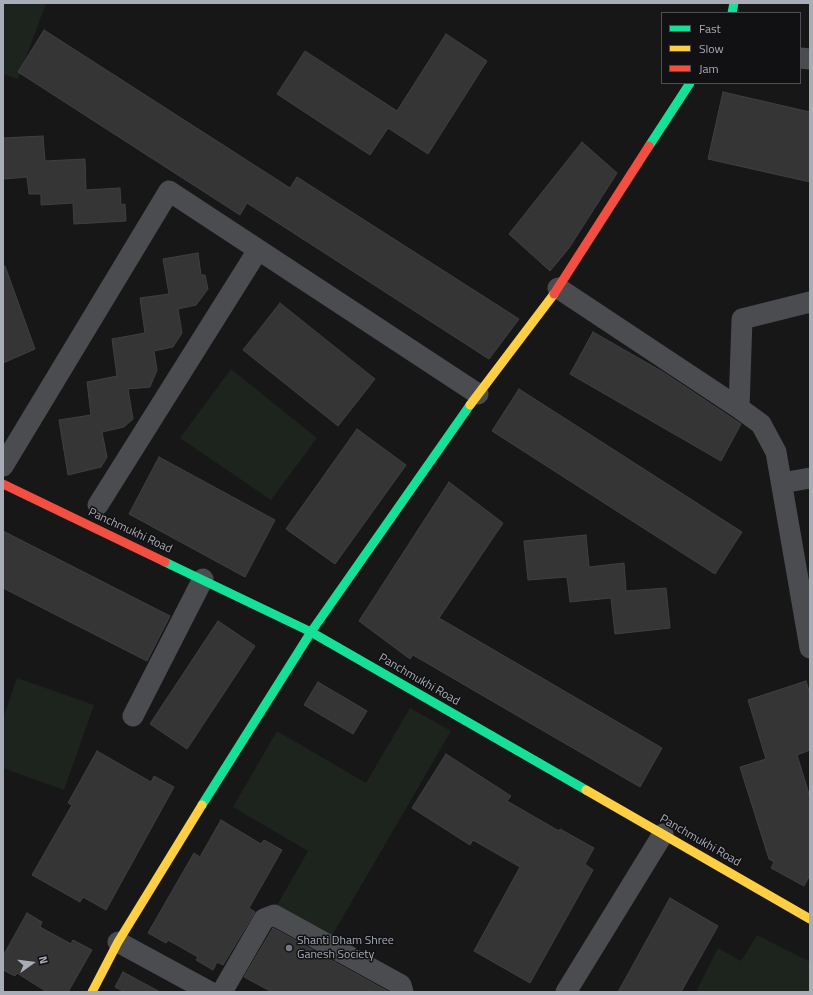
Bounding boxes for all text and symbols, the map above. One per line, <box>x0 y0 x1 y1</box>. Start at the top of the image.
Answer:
legend <box>661 12 801 84</box>
text: Fast <box>699 19 721 38</box>
text: Slow <box>699 39 724 58</box>
text: Jam <box>699 59 719 78</box>
street label: Panchmukhi Road <box>86 505 174 557</box>
street label: Panchmukhi Road <box>376 651 462 709</box>
street label: Panchmukhi Road <box>657 812 743 870</box>
place label: Shanti Dham Shree Ganesh Society <box>297 934 394 962</box>
north arrow <box>12 943 52 983</box>
marker: Shanti Dham Shree Ganesh Society <box>284 943 294 953</box>
text: N <box>35 954 52 966</box>

